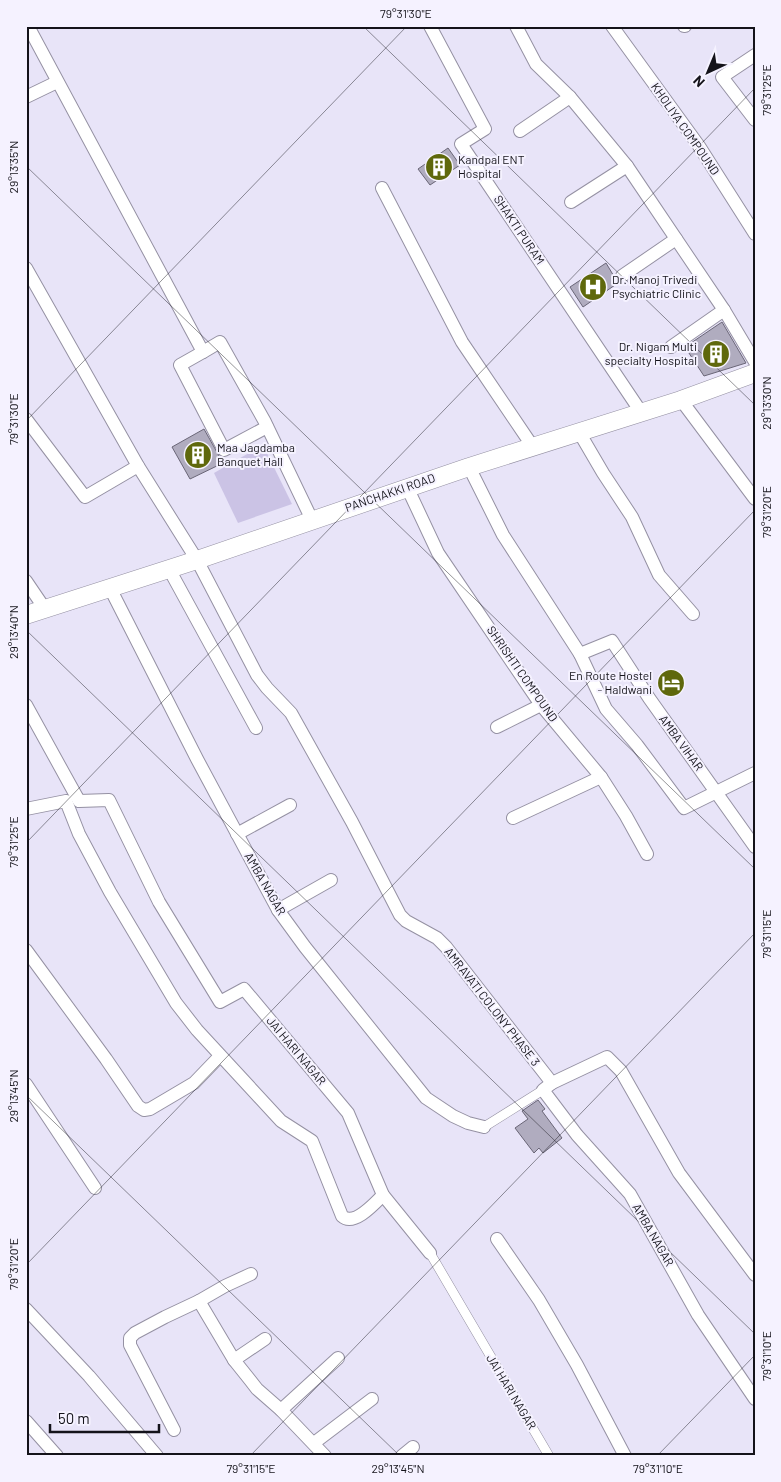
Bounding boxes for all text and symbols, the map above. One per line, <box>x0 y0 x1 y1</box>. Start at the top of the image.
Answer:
text: 79°31'30"E <box>380 6 432 20</box>
north arrow <box>684 48 734 98</box>
text: 79°31'25"E <box>759 64 773 116</box>
street label: KHOLIYA COMPOUND <box>648 80 722 178</box>
text: 29°13'35"N <box>6 141 20 193</box>
building icon: Kandpal ENT Hospital <box>424 152 454 182</box>
place label: Kandpal ENT Hospital <box>458 152 525 180</box>
street label: SHAKTI PURAM <box>492 192 548 267</box>
hospital icon: Dr. Manoj Trivedi Psychiatric Clinic <box>578 272 608 302</box>
place label: Dr. Manoj Trivedi Psychiatric Clinic <box>612 272 701 300</box>
place label: Dr. Nigam Multi specialty Hospital <box>605 339 697 367</box>
building icon: Dr. Nigam Multi specialty Hospital <box>701 339 731 369</box>
text: 29°13'30"N <box>759 376 773 430</box>
text: 79°31'30"E <box>6 393 20 445</box>
building icon: Maa Jagdamba Banquet Hall <box>183 440 213 470</box>
place label: Maa Jagdamba Banquet Hall <box>217 440 295 468</box>
street label: PANCHAKKI ROAD <box>343 470 437 514</box>
text: 79°31'20"E <box>759 486 773 538</box>
text: 29°13'40"N <box>6 605 20 659</box>
street label: SHRISHTI COMPOUND <box>485 623 561 724</box>
place label: En Route Hostel - Haldwani <box>569 668 652 696</box>
hotel icon: En Route Hostel - Haldwani <box>656 668 686 698</box>
street label: AMBA VIHAR <box>657 712 707 773</box>
text: 79°31'25"E <box>6 816 20 868</box>
street label: AMBA NAGAR <box>242 850 289 917</box>
text: 79°31'15"E <box>759 909 773 959</box>
street label: AMRAVATI COLONY PHASE 3 <box>442 944 543 1068</box>
street label: JAI HARI NAGAR <box>264 1013 329 1087</box>
text: 29°13'45"N <box>6 1069 20 1123</box>
street label: AMBA NAGAR <box>630 1201 677 1268</box>
text: 79°31'20"E <box>6 1238 20 1290</box>
text: 79°31'10"E <box>759 1331 773 1381</box>
street label: JAI HARI NAGAR <box>484 1351 540 1431</box>
scale bar <box>50 1402 159 1434</box>
text: 50 m <box>58 1409 90 1427</box>
text: 79°31'15"E <box>226 1461 276 1475</box>
text: 29°13'45"N <box>371 1461 425 1475</box>
text: 79°31'10"E <box>633 1461 683 1475</box>

